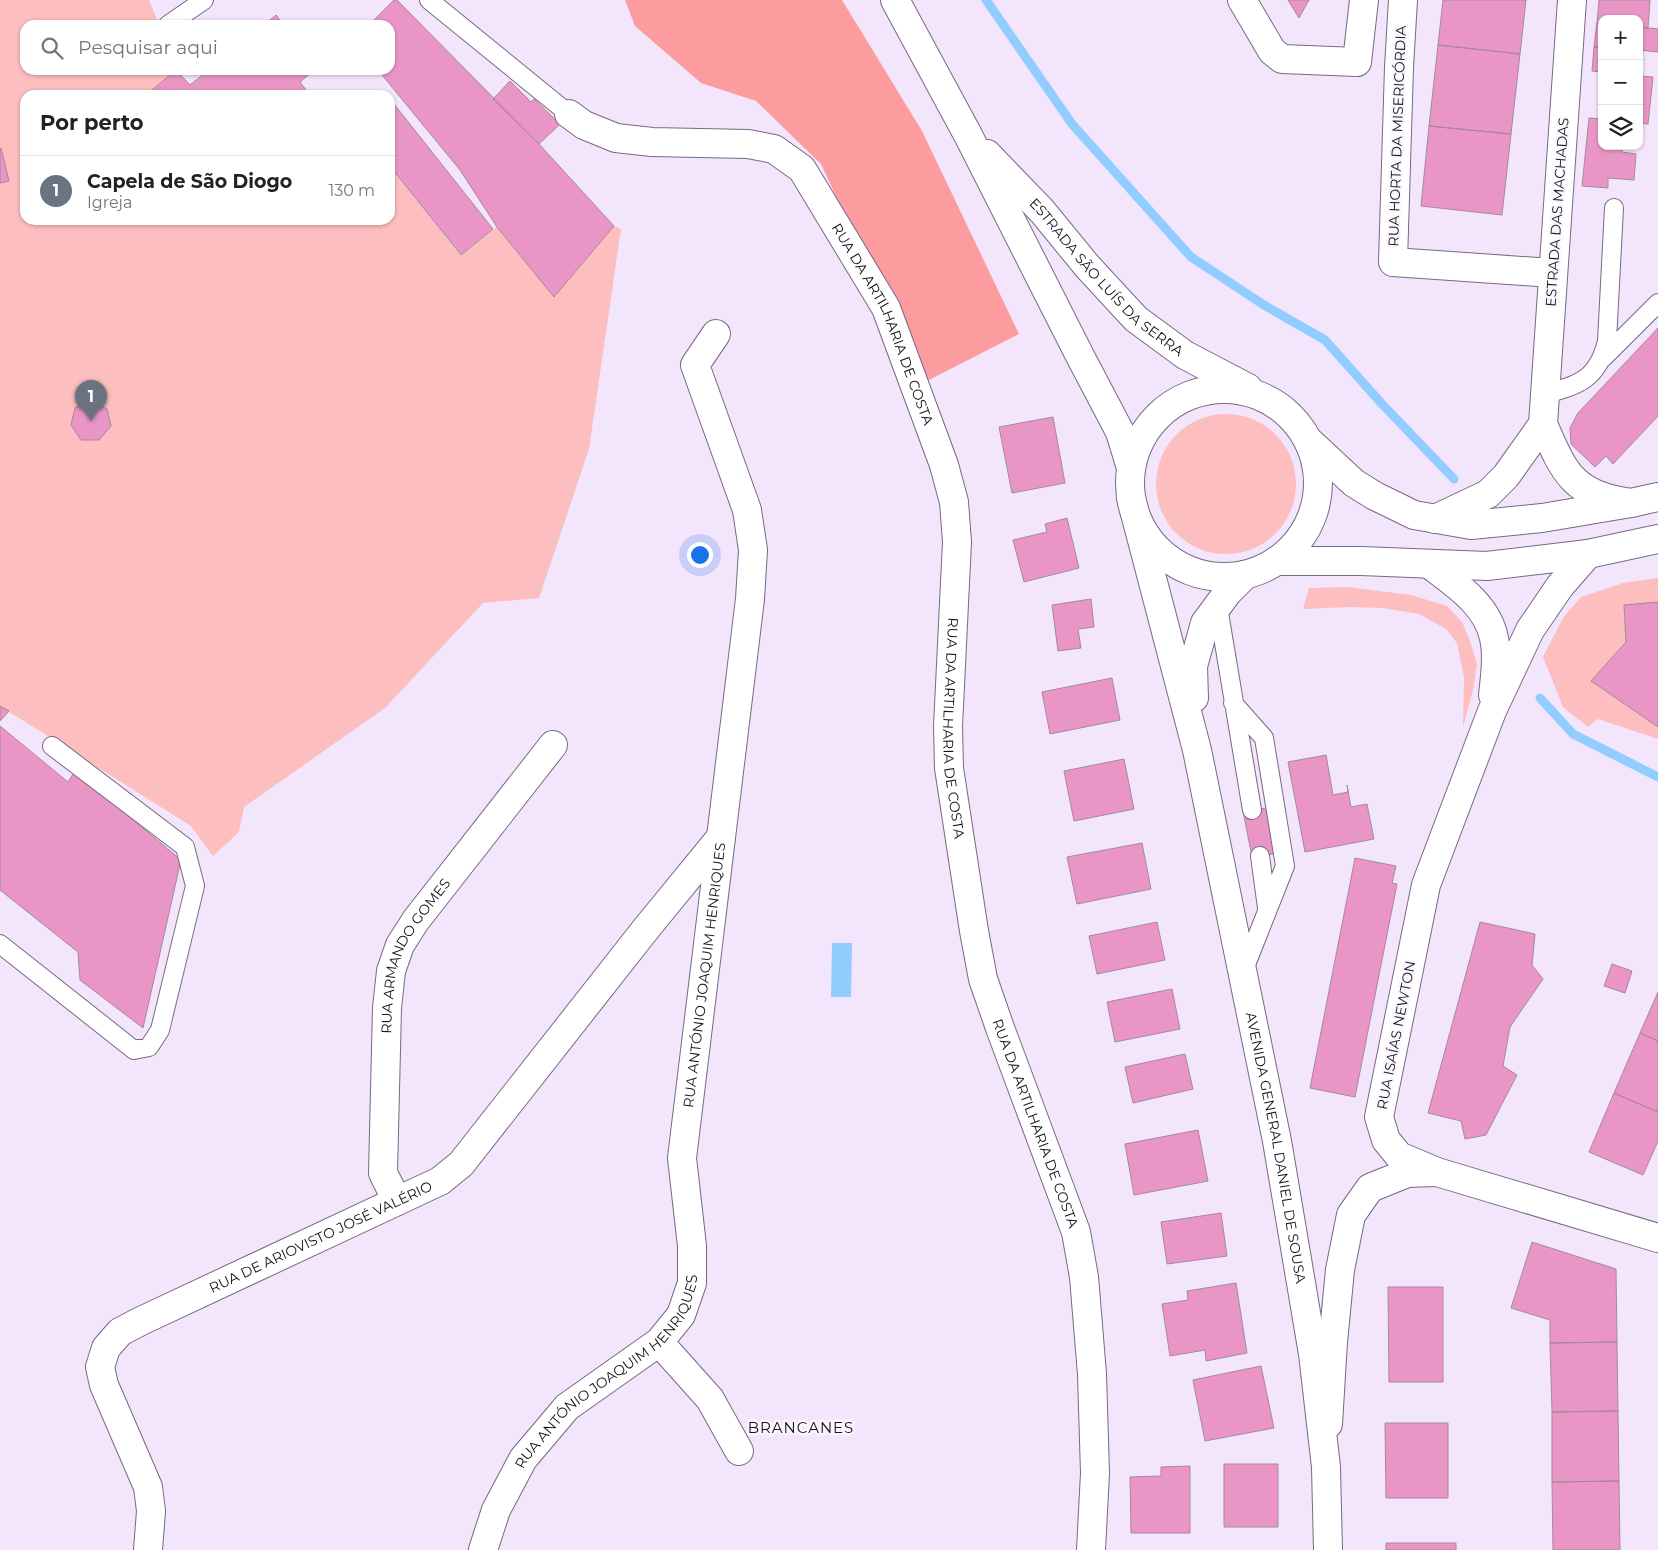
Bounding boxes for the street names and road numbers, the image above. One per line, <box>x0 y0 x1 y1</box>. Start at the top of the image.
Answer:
street label: RUA HORTA DA MISERICÓRDIA <box>1384 24 1410 247</box>
street label: ESTRADA DAS MACHADAS <box>1541 117 1573 307</box>
street label: ESTRADA SÃO LUÍS DA SERRA <box>1026 194 1188 360</box>
street label: RUA DA ARTILHARIA DE COSTA <box>828 220 938 429</box>
street label: RUA DA ARTILHARIA DE COSTA <box>939 617 969 841</box>
street label: RUA ANTÓNIO JOAQUIM HENRIQUES <box>679 842 729 1109</box>
street label: RUA ARMANDO GOMES <box>377 875 454 1034</box>
street label: RUA ISAÍAS NEWTON <box>1373 959 1419 1111</box>
street label: AVENIDA GENERAL DANIEL DE SOUSA <box>1242 1011 1310 1286</box>
street label: RUA DA ARTILHARIA DE COSTA <box>988 1016 1083 1231</box>
street label: RUA DE ARIOVISTO JOSÉ VALÉRIO <box>206 1177 435 1297</box>
street label: RUA ANTÓNIO JOAQUIM HENRIQUES <box>511 1275 701 1471</box>

